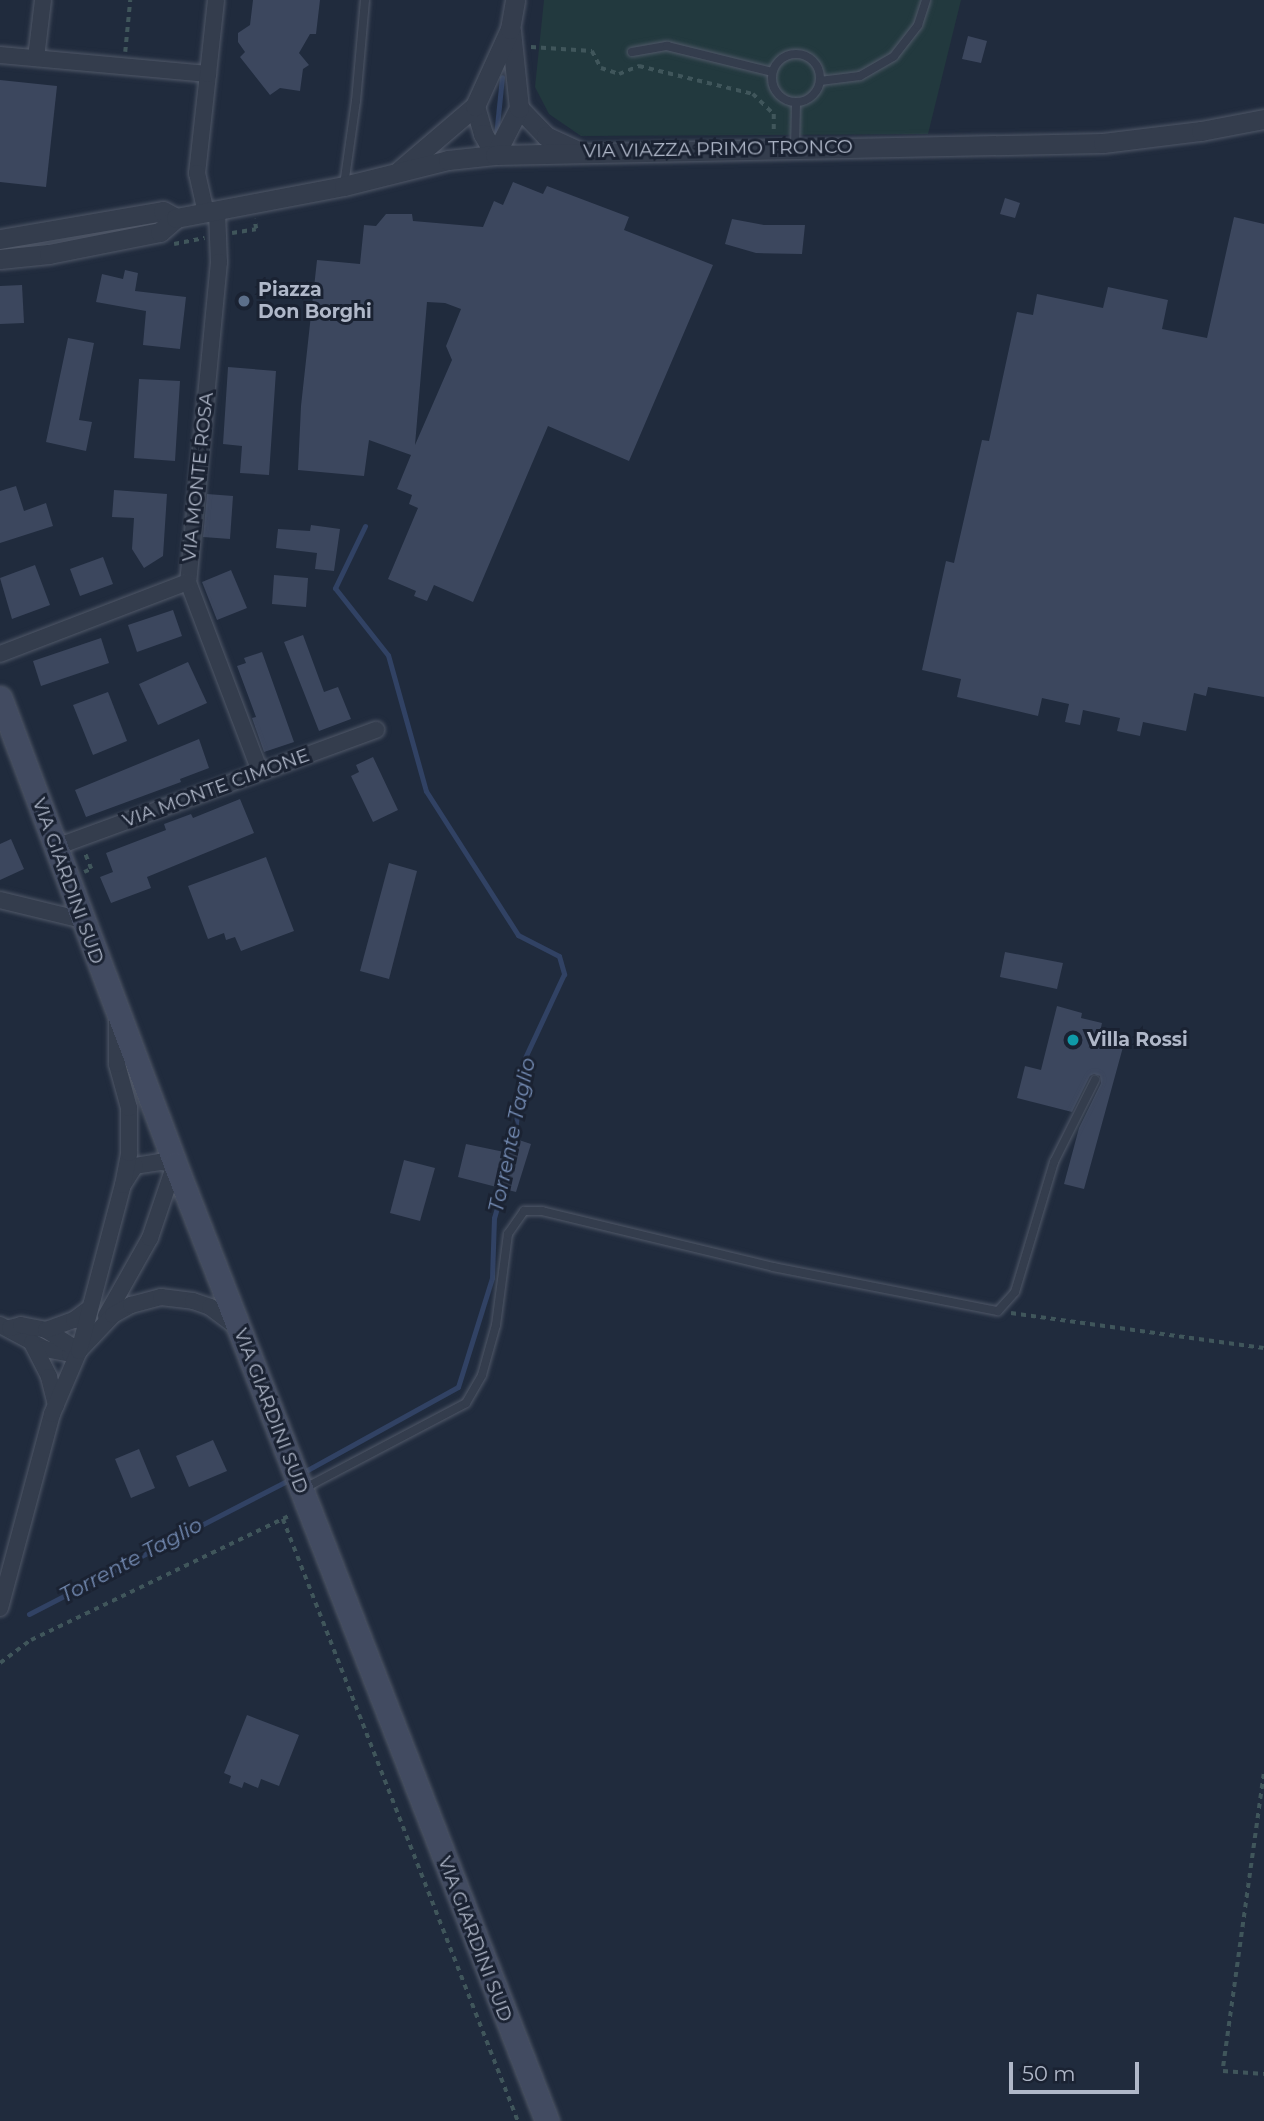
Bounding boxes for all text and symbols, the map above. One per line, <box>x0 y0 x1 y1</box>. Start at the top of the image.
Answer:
street label: VIA VIAZZA PRIMO TRONCO <box>583 135 853 163</box>
place label: Piazza Don Borghi <box>258 279 372 323</box>
marker: Piazza Don Borghi <box>236 293 252 309</box>
street label: VIA MONTE ROSA <box>178 391 218 563</box>
street label: VIA MONTE CIMONE <box>120 744 312 832</box>
street label: VIA GIARDINI SUD <box>27 795 109 967</box>
place label: Villa Rossi <box>1087 1029 1188 1051</box>
marker: Villa Rossi <box>1065 1032 1081 1048</box>
water label: Torrente Taglio <box>483 1055 541 1215</box>
street label: VIA GIARDINI SUD <box>229 1325 313 1497</box>
water label: Torrente Taglio <box>55 1512 207 1608</box>
street label: VIA GIARDINI SUD <box>433 1853 517 2025</box>
scale bar <box>1012 2048 1142 2092</box>
text: 50 m <box>1022 2061 1076 2086</box>

